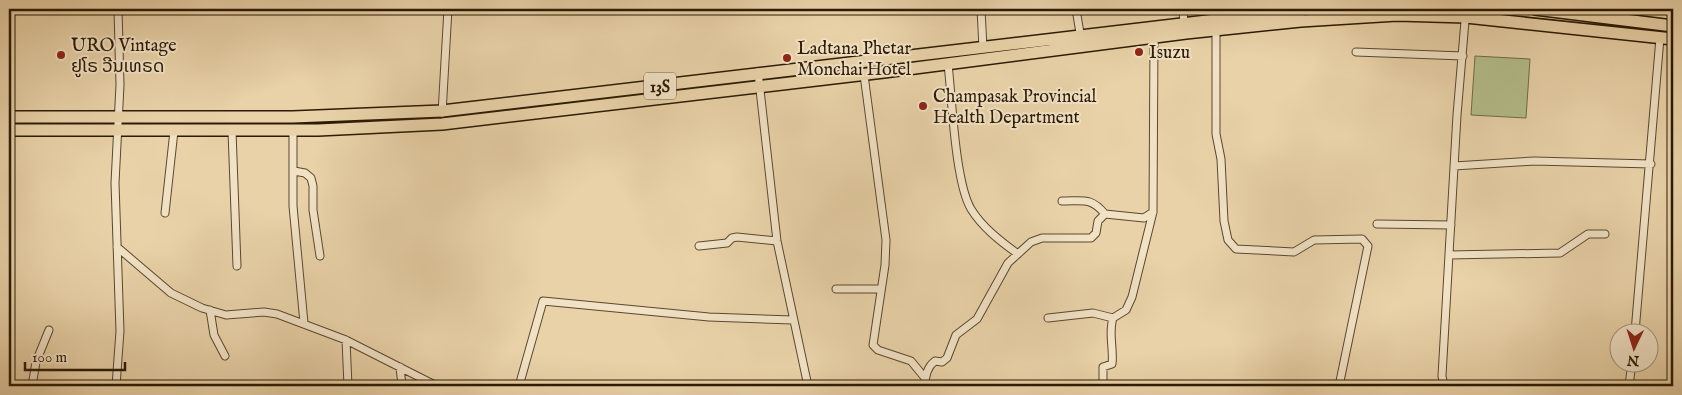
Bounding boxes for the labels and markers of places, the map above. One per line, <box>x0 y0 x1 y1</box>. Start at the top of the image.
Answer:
place label: URO Vintage ຢູໂຣ ວີນເທຣດ <box>71 35 177 79</box>
place label: Ladtana Phetar Monchai Hotel <box>797 38 912 82</box>
place label: Isuzu <box>1149 42 1190 65</box>
marker: Isuzu <box>1133 46 1145 58</box>
marker: URO Vintage ຢູໂຣ ວີນເທຣດ <box>55 49 67 61</box>
marker: Ladtana Phetar Monchai Hotel <box>781 52 793 64</box>
place label: Champasak Provincial Health Department <box>933 86 1097 130</box>
marker: Champasak Provincial Health Department <box>917 100 929 112</box>

